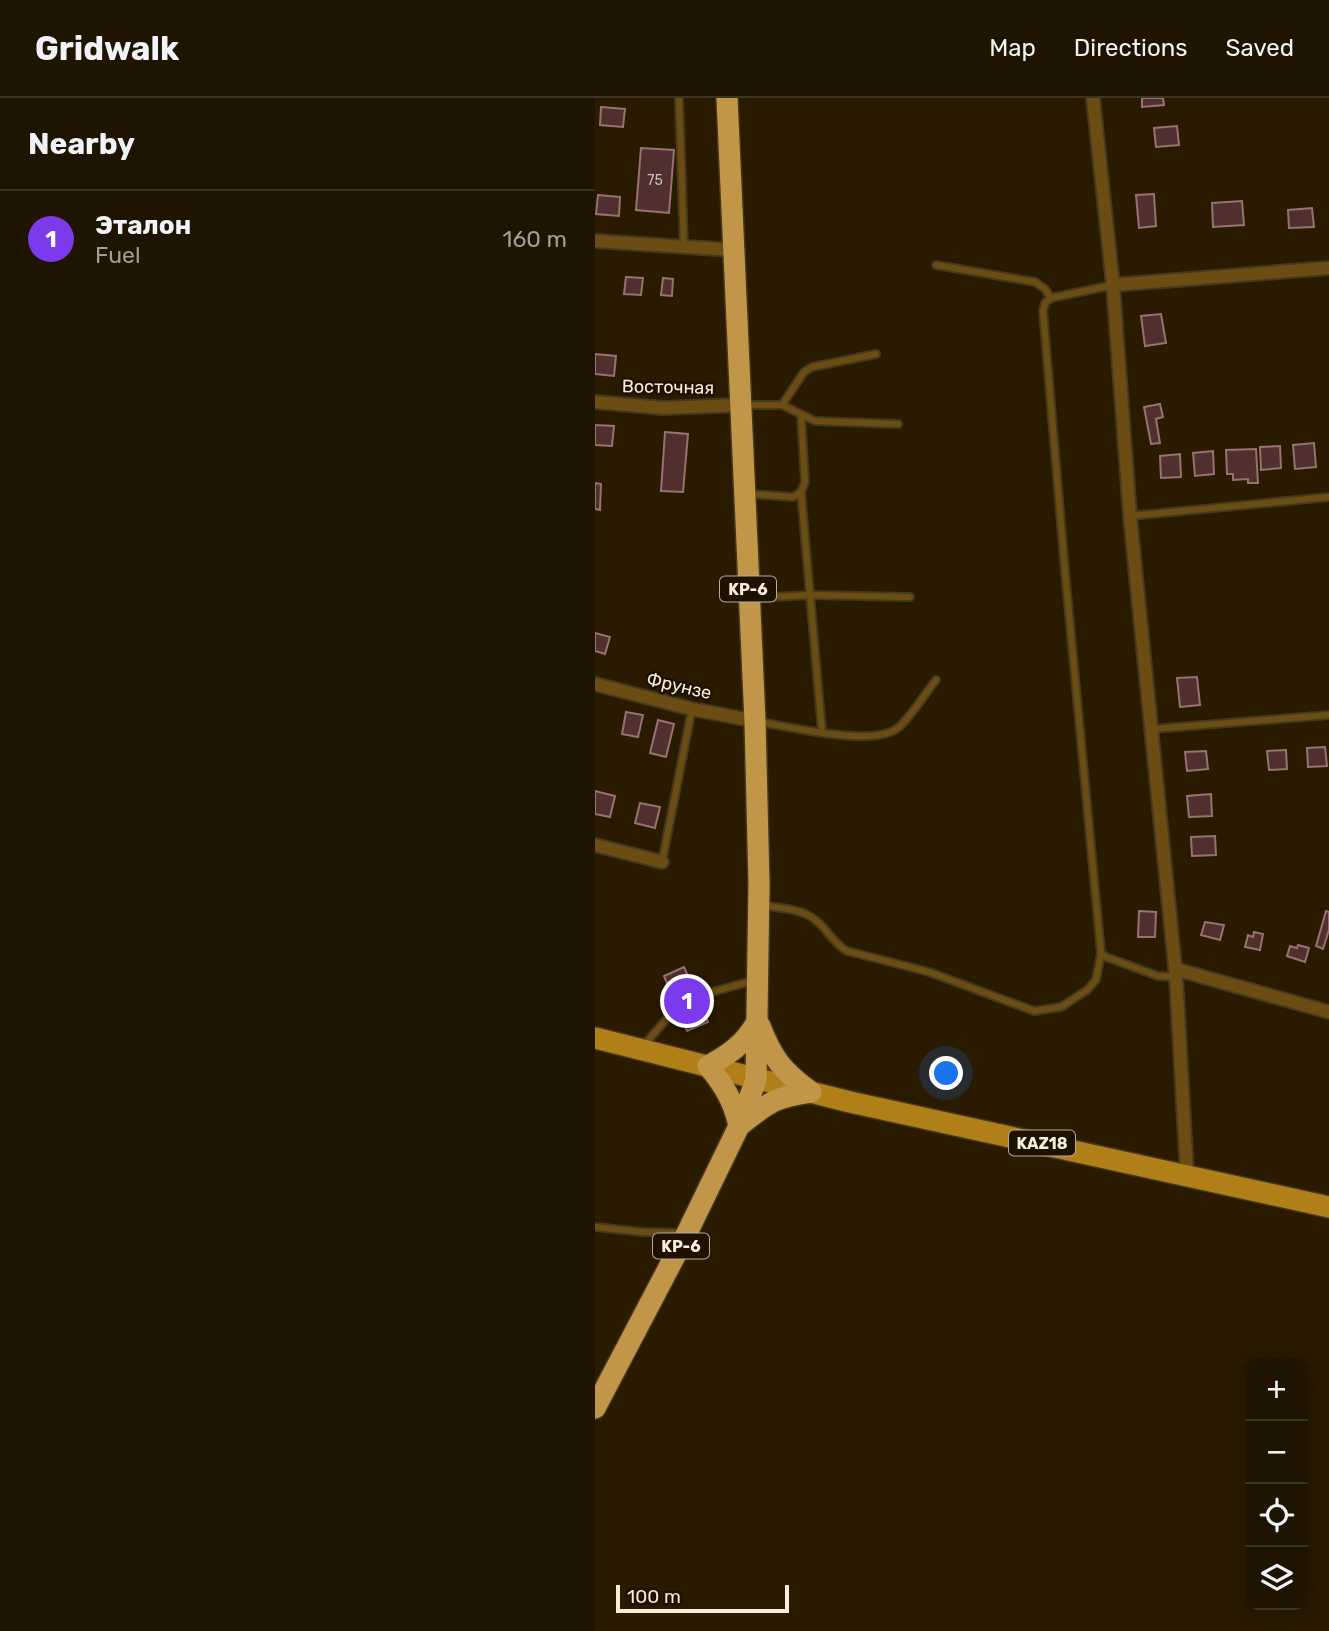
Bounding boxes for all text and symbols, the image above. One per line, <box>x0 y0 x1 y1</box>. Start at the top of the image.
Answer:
text: Gridwalk <box>35 29 179 68</box>
text: Map <box>989 34 1036 62</box>
text: Directions <box>1074 34 1187 62</box>
text: Saved <box>1225 34 1294 62</box>
text: Nearby <box>28 126 135 162</box>
house number: 75 <box>647 172 663 189</box>
text: Эталон <box>95 210 191 241</box>
text: 1 <box>45 225 57 253</box>
text: 160 m <box>503 225 567 253</box>
text: Fuel <box>95 241 141 269</box>
street label: Восточная <box>622 375 714 399</box>
road number: KP-6 <box>720 576 776 602</box>
street label: Фрунзе <box>644 668 714 704</box>
pin: 1 <box>664 975 710 1027</box>
your location <box>929 1056 963 1090</box>
road number: KAZ18 <box>1009 1130 1075 1156</box>
road number: KP-6 <box>653 1234 709 1258</box>
map controls <box>1245 1358 1308 1610</box>
button: + <box>1245 1358 1308 1421</box>
button: − <box>1245 1421 1308 1484</box>
button: locate <box>1245 1484 1308 1547</box>
button: layers <box>1245 1547 1308 1610</box>
scale bar <box>616 1582 789 1614</box>
text: 100 m <box>627 1585 681 1608</box>

